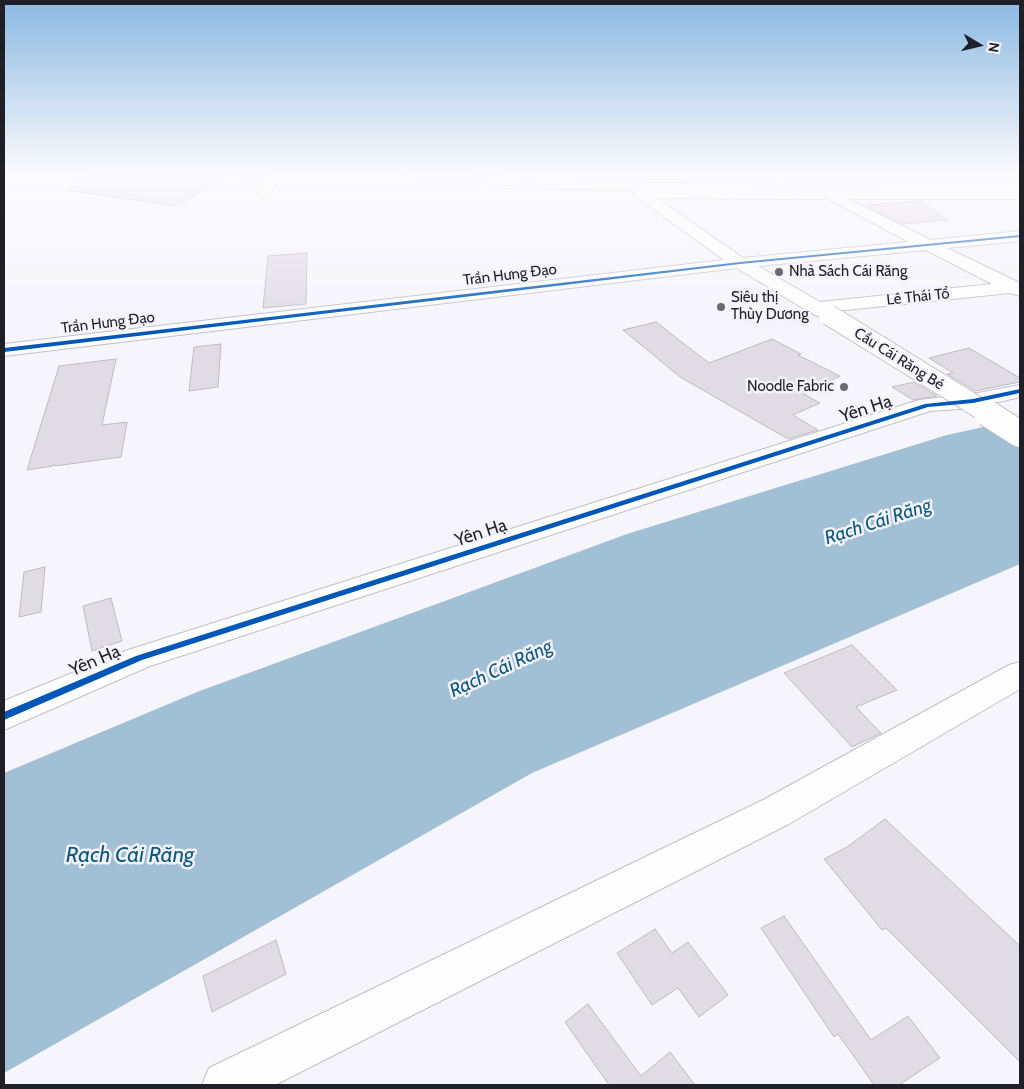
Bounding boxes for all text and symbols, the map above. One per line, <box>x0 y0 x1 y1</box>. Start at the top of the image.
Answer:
north arrow <box>954 20 1004 70</box>
text: N <box>984 41 1003 54</box>
street label: Trần Hưng Đạo <box>462 260 558 290</box>
place label: Nhà Sách Cái Răng <box>789 263 907 281</box>
marker: Nhà Sách Cái Răng <box>773 266 785 278</box>
street label: Lê Thái Tổ <box>886 285 950 309</box>
place label: Siêu thị Thùy Dương <box>731 289 809 324</box>
marker: Siêu thị Thùy Dương <box>715 301 727 313</box>
street label: Trần Hưng Đạo <box>60 308 156 338</box>
street label: Cầu Cái Răng Bé <box>851 324 947 394</box>
place label: Noodle Fabric <box>747 378 834 396</box>
marker: Noodle Fabric <box>838 381 850 393</box>
street label: Yên Hạ <box>837 391 895 427</box>
water label: Rạch Cái Răng <box>822 494 934 550</box>
street label: Yên Hạ <box>452 515 510 551</box>
water label: Rạch Cái Răng <box>446 635 556 703</box>
street label: Yên Hạ <box>66 641 124 681</box>
water label: Rạch Cái Răng <box>66 843 194 869</box>

